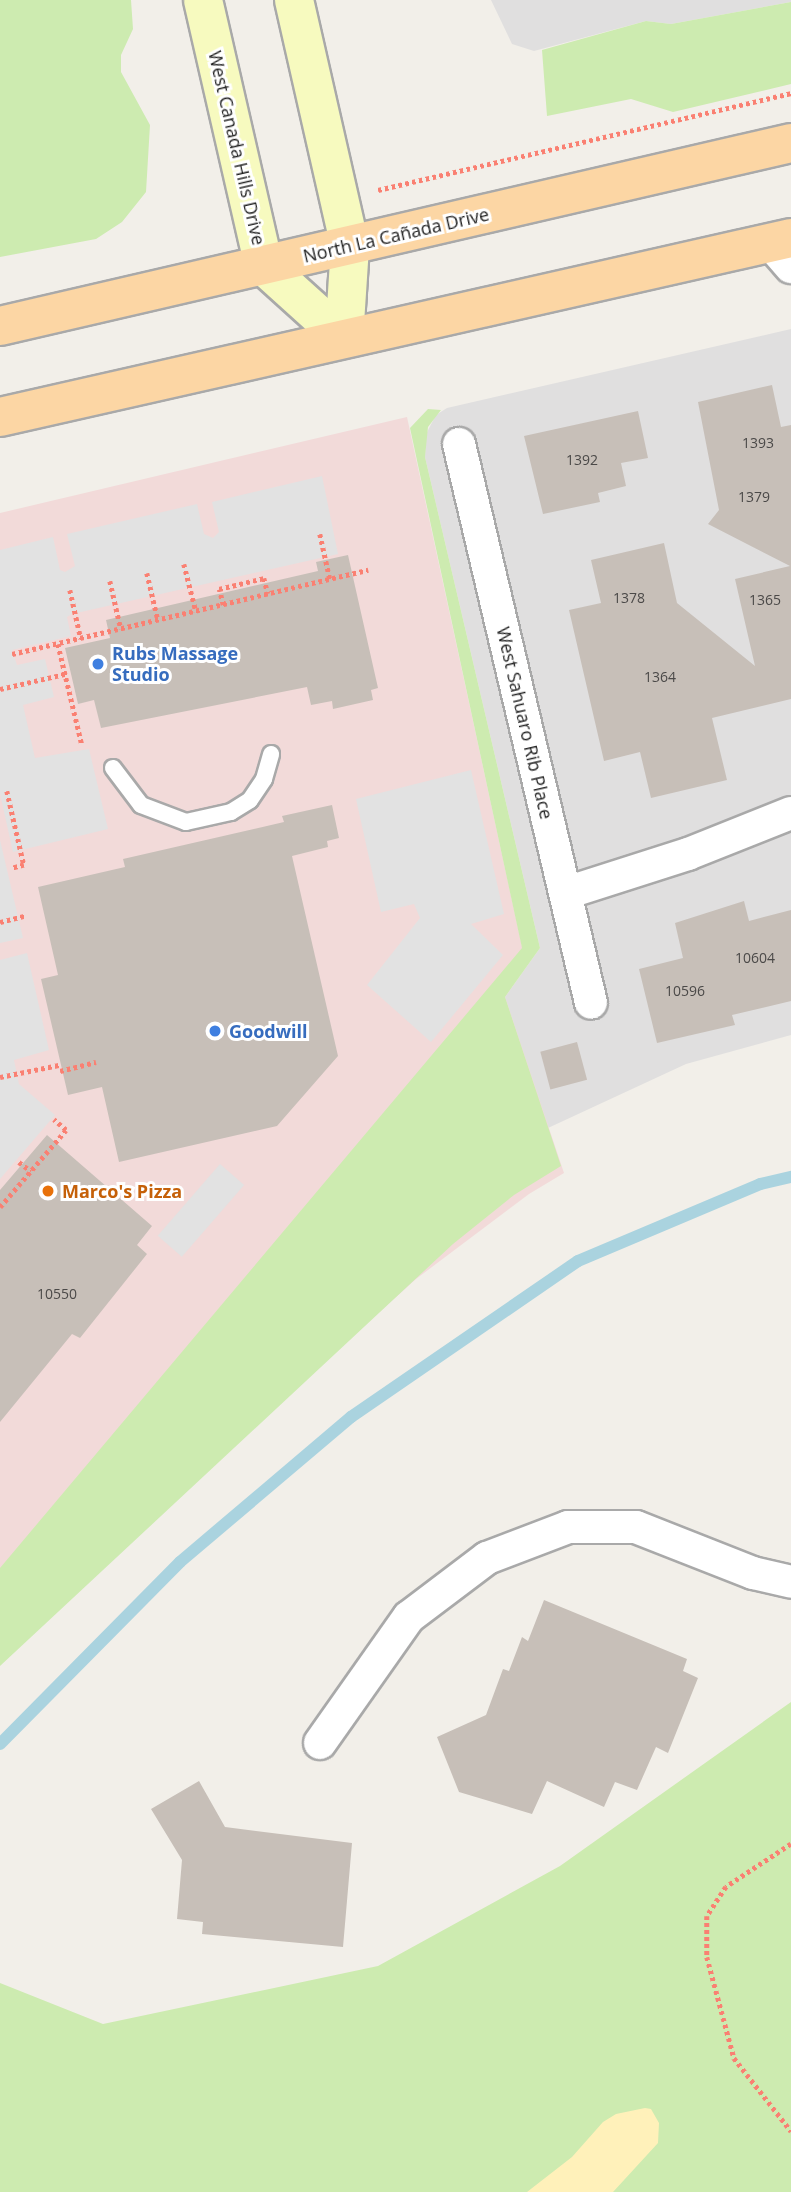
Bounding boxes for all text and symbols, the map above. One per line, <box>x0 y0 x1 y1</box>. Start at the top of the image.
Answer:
street label: West Canada Hills Drive <box>204 49 270 247</box>
street label: North La Cañada Drive <box>301 203 491 267</box>
house number: 1393 <box>742 435 774 451</box>
house number: 1392 <box>566 452 598 468</box>
house number: 1379 <box>738 489 770 505</box>
house number: 1378 <box>613 590 645 606</box>
house number: 1365 <box>749 592 781 608</box>
street label: West Sahuaro Rib Place <box>492 625 558 821</box>
place label: Rubs Massage Studio <box>112 643 238 686</box>
marker: Rubs Massage Studio <box>90 656 106 672</box>
house number: 1364 <box>644 669 676 685</box>
house number: 10604 <box>735 950 775 966</box>
house number: 10596 <box>665 983 705 999</box>
place label: Goodwill <box>229 1020 308 1042</box>
marker: Goodwill <box>207 1023 223 1039</box>
place label: Marco's Pizza <box>62 1180 182 1202</box>
marker: Marco's Pizza <box>40 1183 56 1199</box>
house number: 10550 <box>37 1286 77 1302</box>

